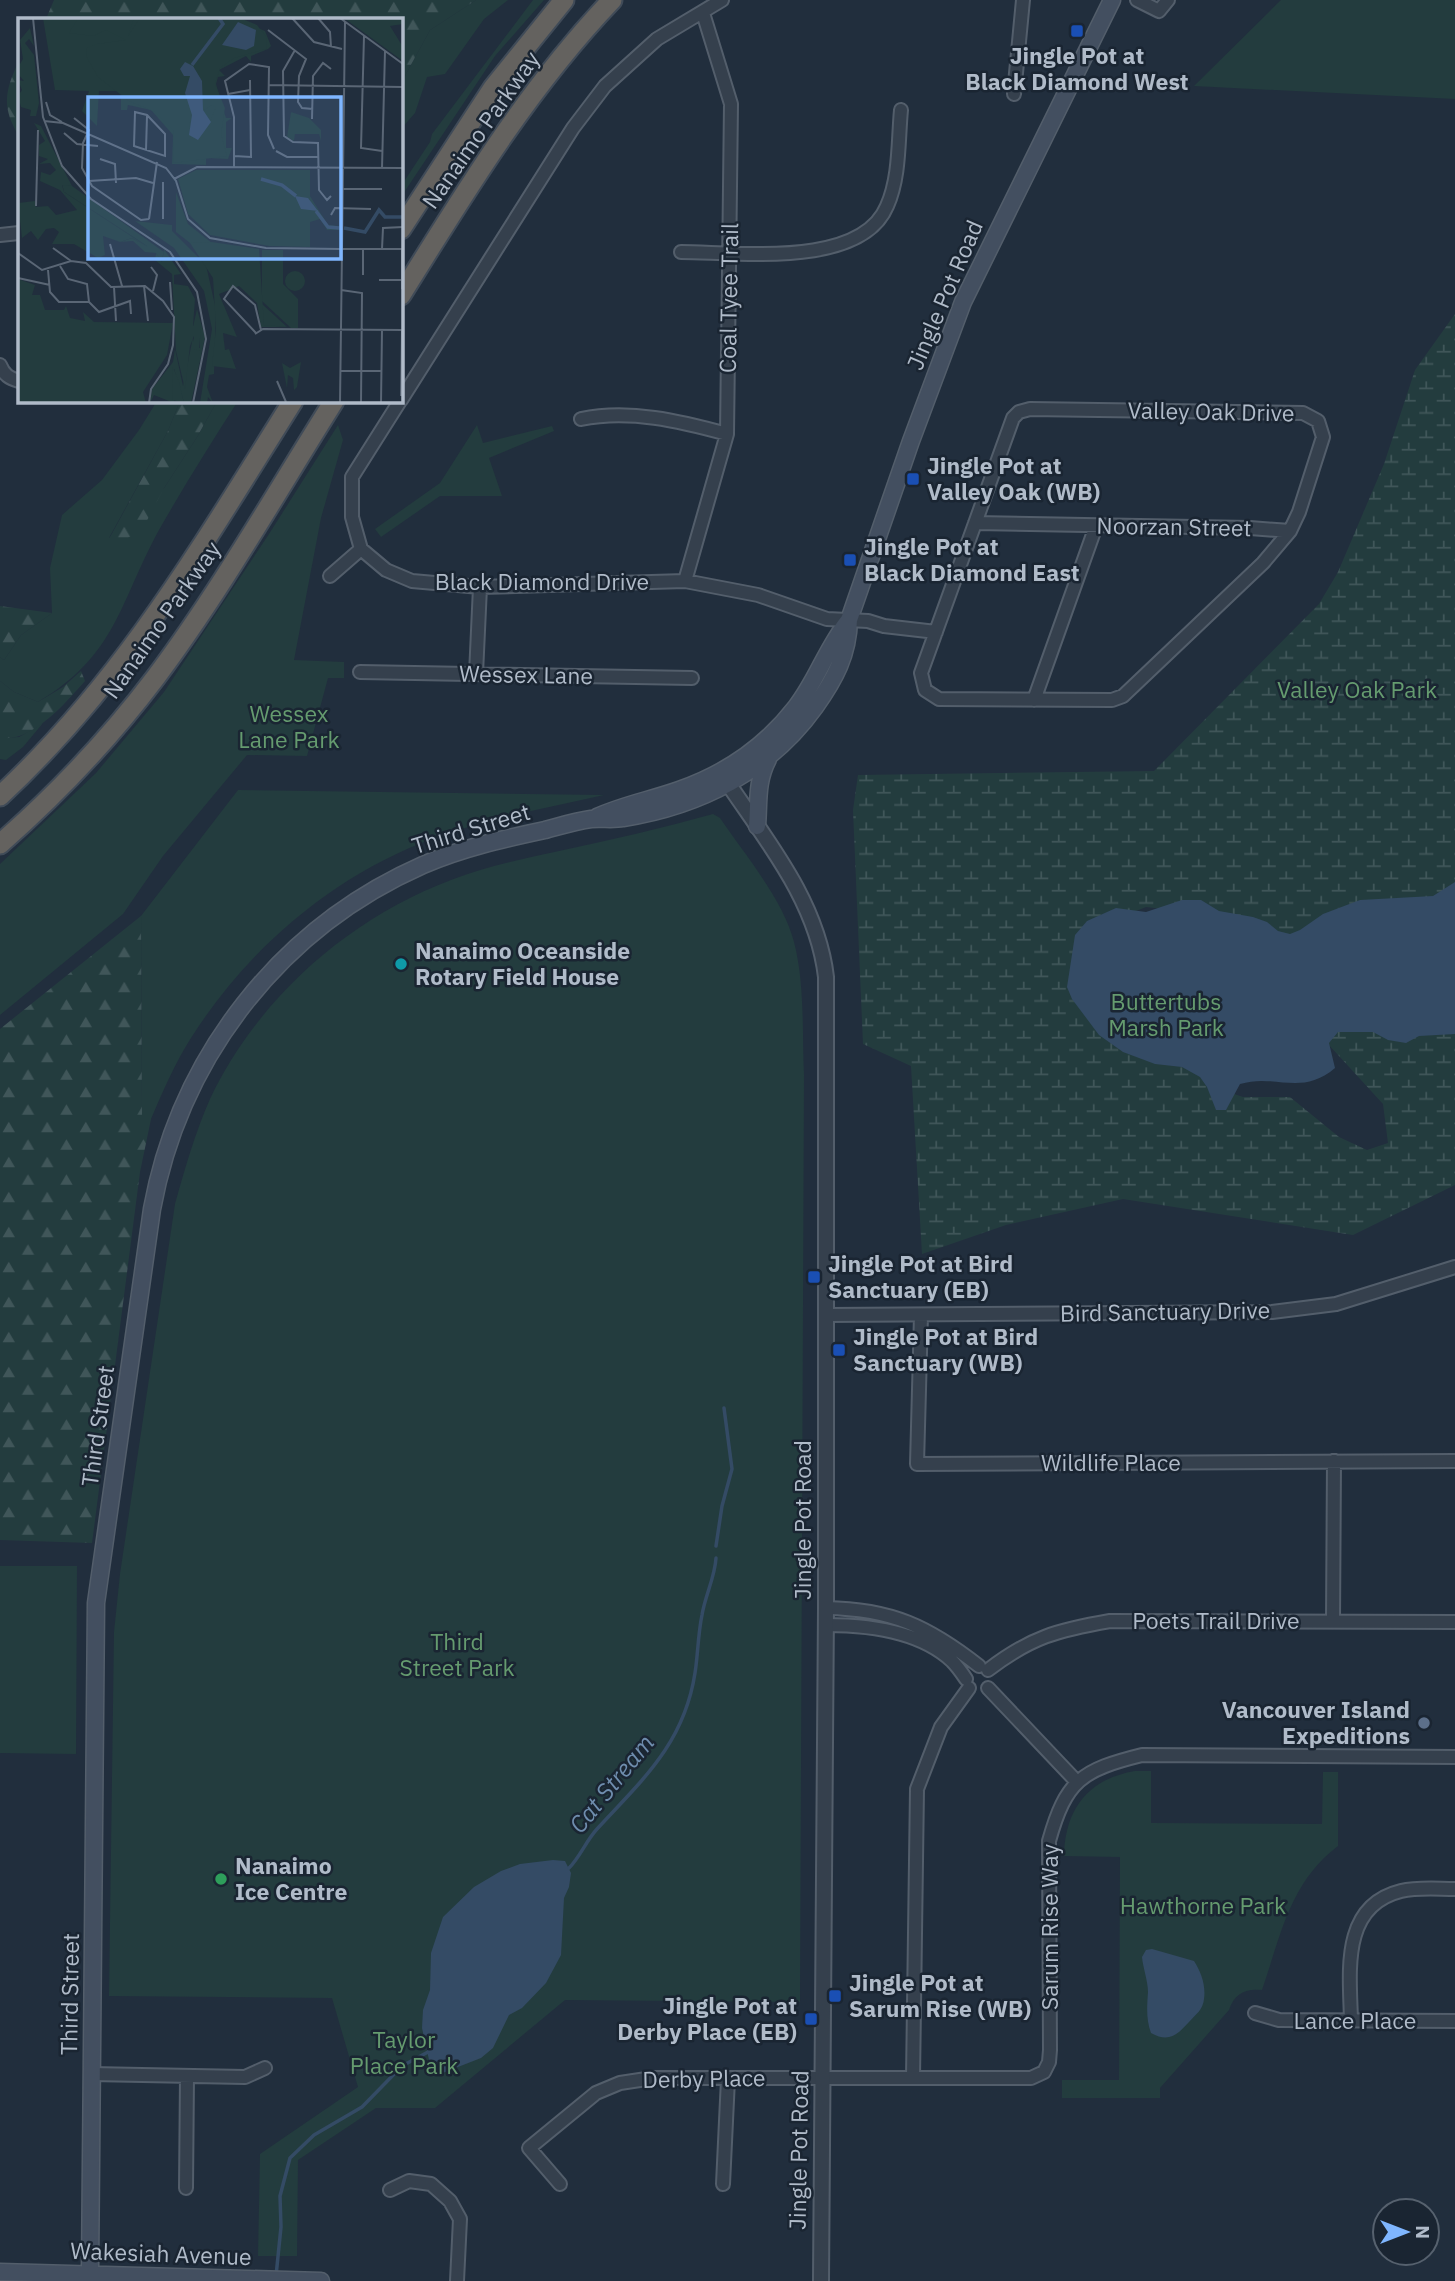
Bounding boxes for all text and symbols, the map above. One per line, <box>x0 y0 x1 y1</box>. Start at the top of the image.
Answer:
inset map <box>18 18 402 402</box>
marker: Jingle Pot at Black Diamond West <box>1069 23 1085 39</box>
place label: Jingle Pot at Black Diamond West <box>965 40 1189 96</box>
street label: Nanaimo Parkway <box>415 44 546 214</box>
street label: Jingle Pot Road <box>899 215 989 374</box>
street label: Coal Tyee Trail <box>712 223 744 373</box>
street label: Valley Oak Drive <box>1127 395 1295 427</box>
place label: Jingle Pot at Valley Oak (WB) <box>927 450 1100 506</box>
marker: Jingle Pot at Valley Oak (WB) <box>905 471 921 487</box>
street label: Noorzan Street <box>1096 510 1252 542</box>
place label: Jingle Pot at Black Diamond East <box>864 531 1080 587</box>
street label: Nanaimo Parkway <box>96 534 227 704</box>
marker: Jingle Pot at Black Diamond East <box>842 552 858 568</box>
street label: Black Diamond Drive <box>435 566 649 596</box>
street label: Wessex Lane <box>459 658 593 690</box>
park label: Valley Oak Park <box>1277 674 1437 704</box>
park label: Wessex Lane Park <box>238 698 340 754</box>
street label: Third Street <box>408 796 533 860</box>
place label: Nanaimo Oceanside Rotary Field House <box>415 935 630 991</box>
marker: Nanaimo Oceanside Rotary Field House <box>393 956 409 972</box>
park label: Buttertubs Marsh Park <box>1108 986 1224 1042</box>
place label: Jingle Pot at Bird Sanctuary (EB) <box>828 1248 1013 1304</box>
marker: Jingle Pot at Bird Sanctuary (EB) <box>806 1269 822 1285</box>
street label: Bird Sanctuary Drive <box>1059 1294 1270 1328</box>
place label: Jingle Pot at Bird Sanctuary (WB) <box>853 1321 1038 1377</box>
marker: Jingle Pot at Bird Sanctuary (WB) <box>831 1342 847 1358</box>
street label: Third Street <box>74 1363 120 1488</box>
street label: Jingle Pot Road <box>787 1440 817 1600</box>
street label: Wildlife Place <box>1041 1447 1181 1477</box>
street label: Poets Trail Drive <box>1132 1605 1300 1635</box>
park label: Third Street Park <box>399 1626 515 1682</box>
place label: Vancouver Island Expeditions <box>1222 1694 1410 1750</box>
marker: Vancouver Island Expeditions <box>1416 1715 1432 1731</box>
water label: Cat Stream <box>562 1727 661 1839</box>
street label: Sarum Rise Way <box>1034 1843 1064 2010</box>
place label: Nanaimo Ice Centre <box>235 1850 348 1906</box>
marker: Nanaimo Ice Centre <box>213 1871 229 1887</box>
park label: Hawthorne Park <box>1120 1890 1286 1920</box>
street label: Third Street <box>53 1933 85 2055</box>
place label: Jingle Pot at Sarum Rise (WB) <box>849 1967 1031 2023</box>
marker: Jingle Pot at Sarum Rise (WB) <box>827 1988 843 2004</box>
place label: Jingle Pot at Derby Place (EB) <box>617 1990 797 2046</box>
street label: Lance Place <box>1294 2005 1416 2035</box>
marker: Jingle Pot at Derby Place (EB) <box>803 2011 819 2027</box>
park label: Taylor Place Park <box>350 2024 458 2080</box>
street label: Derby Place <box>642 2062 766 2094</box>
street label: Jingle Pot Road <box>782 2070 814 2230</box>
north arrow <box>1371 2197 1441 2267</box>
text: N <box>1411 2225 1435 2239</box>
street label: Wakesiah Avenue <box>70 2235 252 2271</box>

